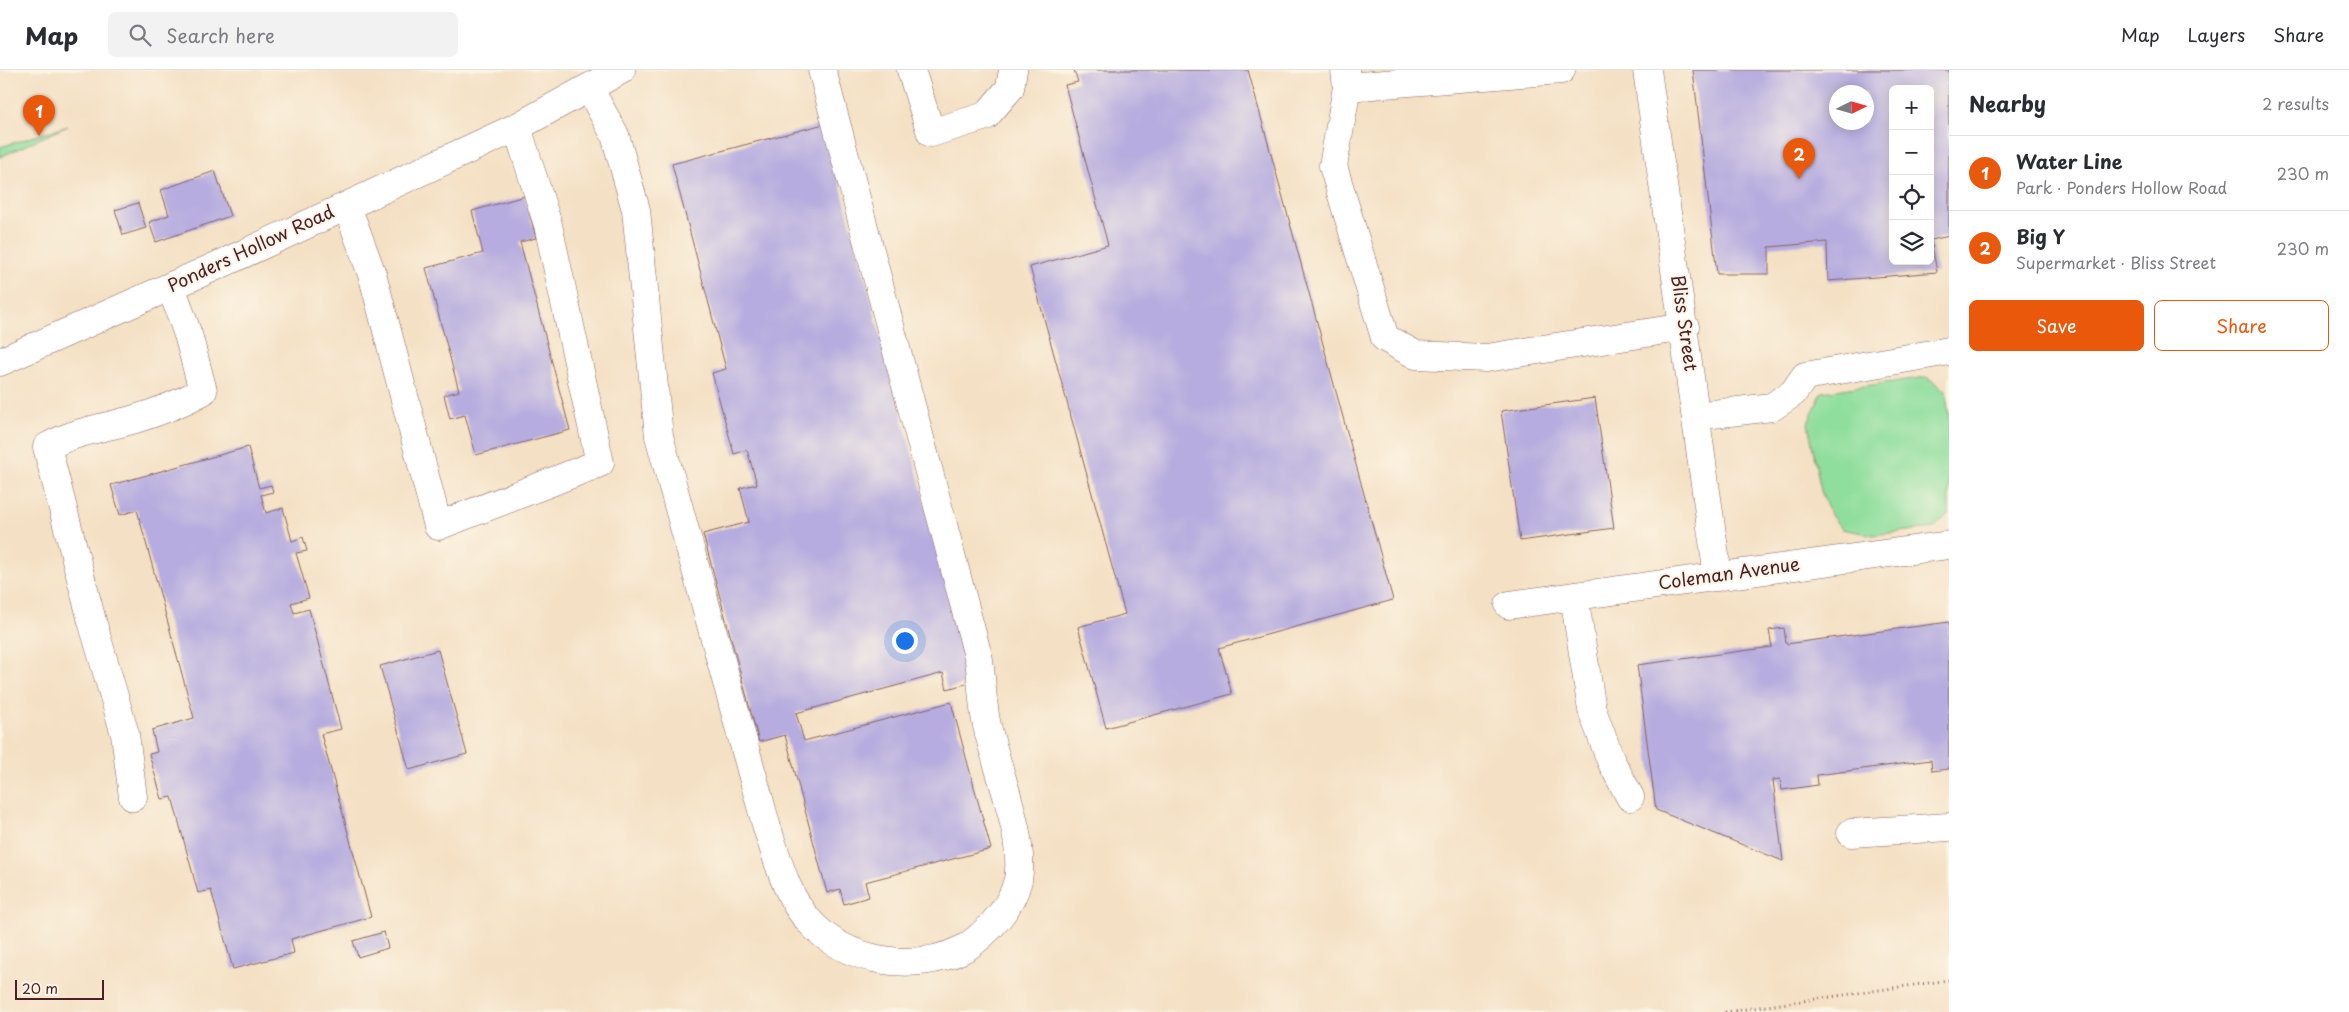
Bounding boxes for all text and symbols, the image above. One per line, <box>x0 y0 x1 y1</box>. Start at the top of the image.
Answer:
search box <box>108 12 458 57</box>
text: Map <box>25 17 78 53</box>
icon: search <box>126 21 154 49</box>
text: Search here <box>166 21 275 49</box>
text: Map <box>2121 21 2160 48</box>
text: Layers <box>2188 21 2245 48</box>
text: Share <box>2273 21 2324 48</box>
north arrow <box>1829 85 1874 130</box>
map controls <box>1889 85 1934 265</box>
button: + <box>1889 85 1934 130</box>
text: Nearby <box>1969 87 2046 119</box>
text: 2 results <box>2262 91 2329 115</box>
pin: 1 <box>23 95 55 136</box>
button: − <box>1889 130 1934 175</box>
pin: 2 <box>1783 138 1815 179</box>
text: Water Line <box>2016 147 2122 175</box>
text: 1 <box>1981 161 1989 185</box>
text: 230 m <box>2277 161 2329 185</box>
button: locate <box>1889 175 1934 220</box>
text: Park · Ponders Hollow Road <box>2016 175 2227 199</box>
street label: Ponders Hollow Road <box>163 197 338 298</box>
button: layers <box>1889 220 1934 265</box>
text: Big Y <box>2016 222 2065 250</box>
text: 2 <box>1979 236 1991 260</box>
text: 230 m <box>2277 236 2329 260</box>
text: Supermarket · Bliss Street <box>2016 250 2216 274</box>
street label: Bliss Street <box>1665 273 1706 373</box>
button: Save <box>1969 300 2144 351</box>
button: Share <box>2154 300 2329 351</box>
street label: Coleman Avenue <box>1656 549 1801 596</box>
your location <box>892 628 918 654</box>
scale bar <box>15 977 104 1000</box>
text: 20 m <box>22 978 58 999</box>

